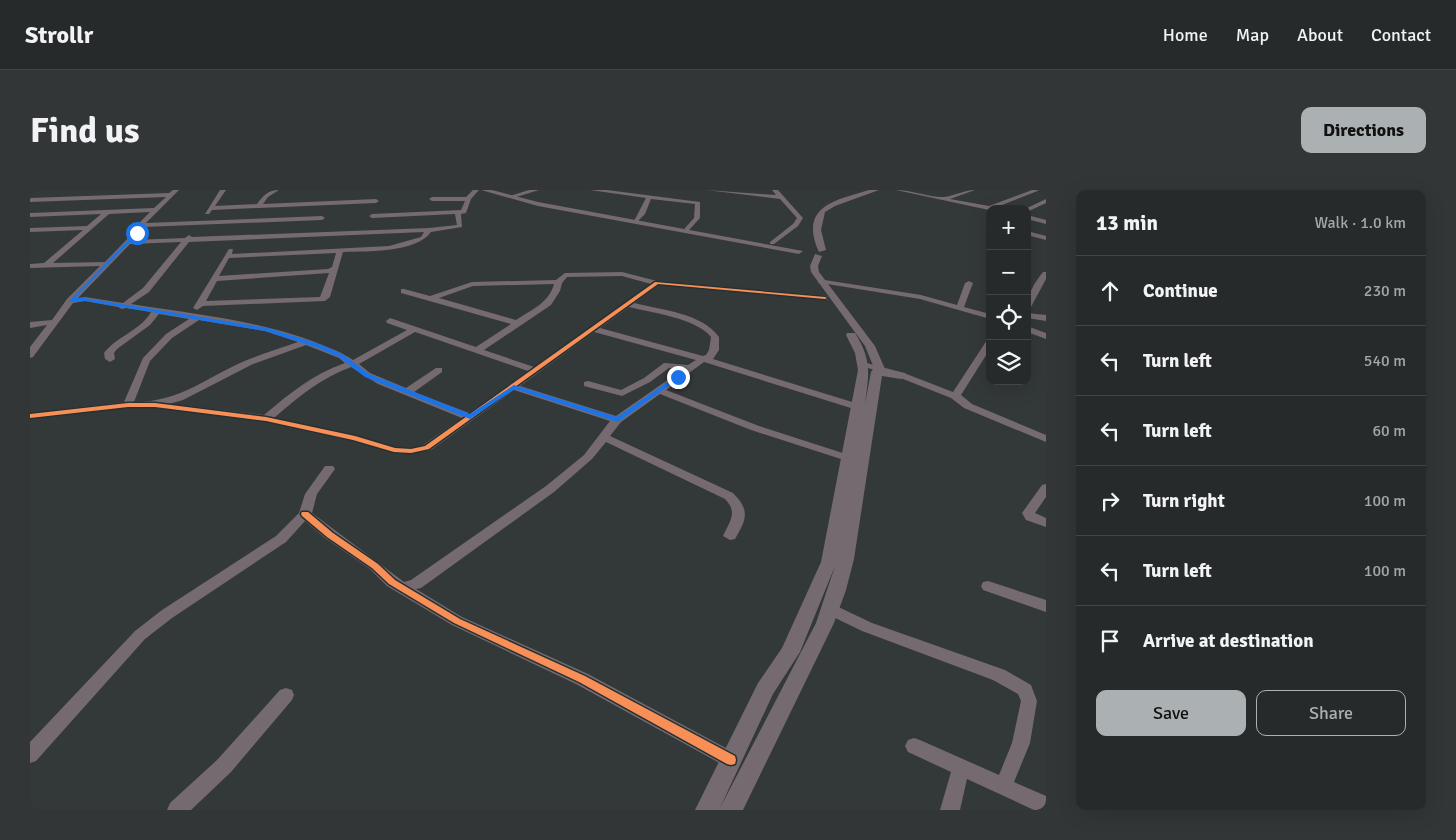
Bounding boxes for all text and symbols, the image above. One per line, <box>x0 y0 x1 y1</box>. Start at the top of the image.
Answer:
text: Strollr <box>25 20 93 50</box>
text: Home <box>1163 24 1208 46</box>
text: Map <box>1236 24 1269 46</box>
text: About <box>1297 24 1343 46</box>
text: Contact <box>1371 24 1431 46</box>
button: Directions <box>1301 107 1426 153</box>
text: Find us <box>30 109 140 152</box>
map controls <box>986 205 1031 385</box>
button: + <box>986 205 1031 250</box>
text: 13 min <box>1096 210 1158 236</box>
text: Walk · 1.0 km <box>1314 213 1406 233</box>
route start <box>126 222 149 245</box>
button: − <box>986 250 1031 295</box>
icon: ahead <box>1096 277 1124 305</box>
text: Continue <box>1143 279 1218 303</box>
text: 230 m <box>1364 281 1406 301</box>
button: locate <box>986 295 1031 340</box>
button: layers <box>986 340 1031 385</box>
icon: left <box>1096 347 1124 375</box>
text: Turn left <box>1143 349 1212 373</box>
text: 540 m <box>1364 351 1406 371</box>
route end <box>667 366 690 389</box>
icon: left <box>1096 417 1124 445</box>
text: Turn left <box>1143 419 1212 443</box>
text: 60 m <box>1372 421 1406 441</box>
icon: right <box>1096 487 1124 515</box>
text: Turn right <box>1143 489 1225 513</box>
text: 100 m <box>1364 491 1406 511</box>
icon: left <box>1096 557 1124 585</box>
text: Turn left <box>1143 559 1212 583</box>
text: 100 m <box>1364 561 1406 581</box>
icon: arrive <box>1096 627 1124 655</box>
text: Arrive at destination <box>1143 629 1314 653</box>
button: Save <box>1096 690 1246 736</box>
button: Share <box>1256 690 1406 736</box>

